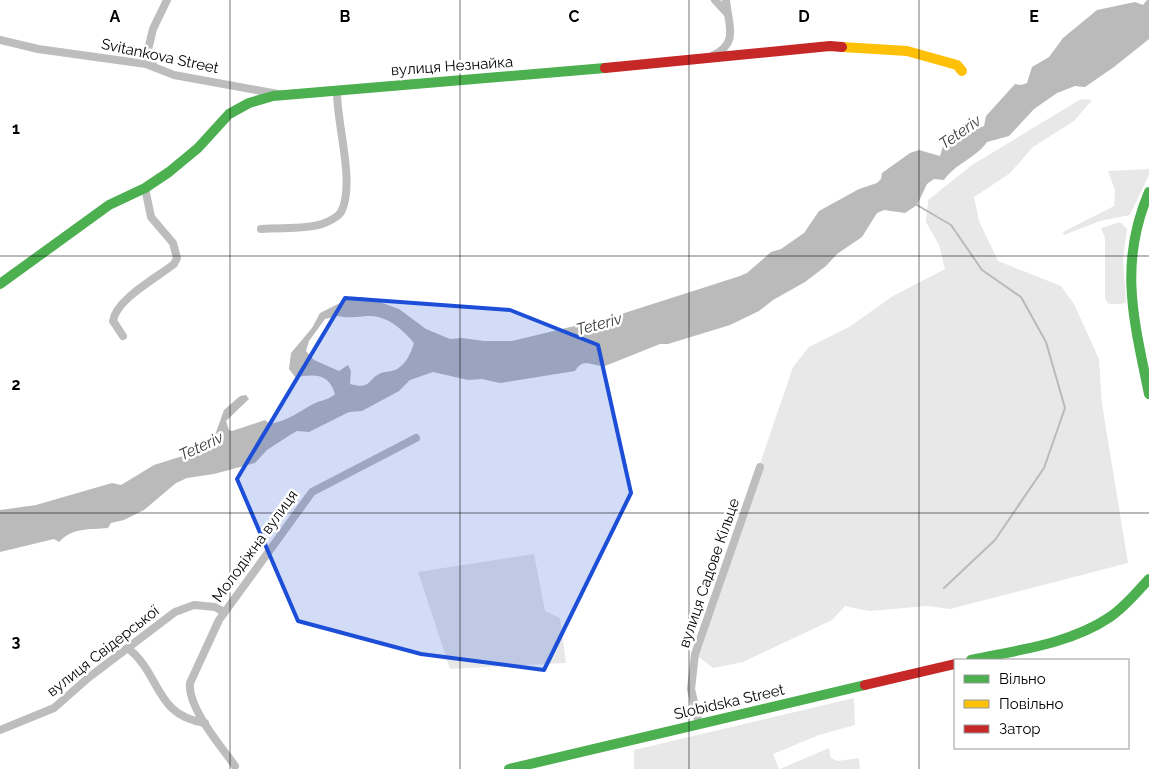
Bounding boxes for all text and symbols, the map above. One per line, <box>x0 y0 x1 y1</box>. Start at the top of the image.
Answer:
text: A <box>110 7 121 26</box>
text: B <box>340 7 351 26</box>
text: C <box>569 7 580 26</box>
text: D <box>798 7 810 26</box>
text: E <box>1029 7 1039 26</box>
street label: Svitankova Street <box>100 35 220 77</box>
street label: вулиця Незнайка <box>390 53 514 79</box>
water label: Teteriv <box>936 111 985 153</box>
text: 1 <box>12 119 20 138</box>
water label: Teteriv <box>574 309 624 339</box>
text: 2 <box>11 375 21 394</box>
water label: Teteriv <box>176 428 226 464</box>
street label: Молодіжна вулиця <box>208 486 302 606</box>
street label: вулиця Садове Кільце <box>675 496 743 650</box>
street label: вулиця Свідерської <box>43 601 163 700</box>
text: 3 <box>12 632 21 651</box>
legend <box>954 659 1129 749</box>
text: Вільно <box>999 670 1046 688</box>
street label: Slobidska Street <box>672 681 786 723</box>
text: Повільно <box>999 695 1064 713</box>
text: Затор <box>999 720 1041 738</box>

